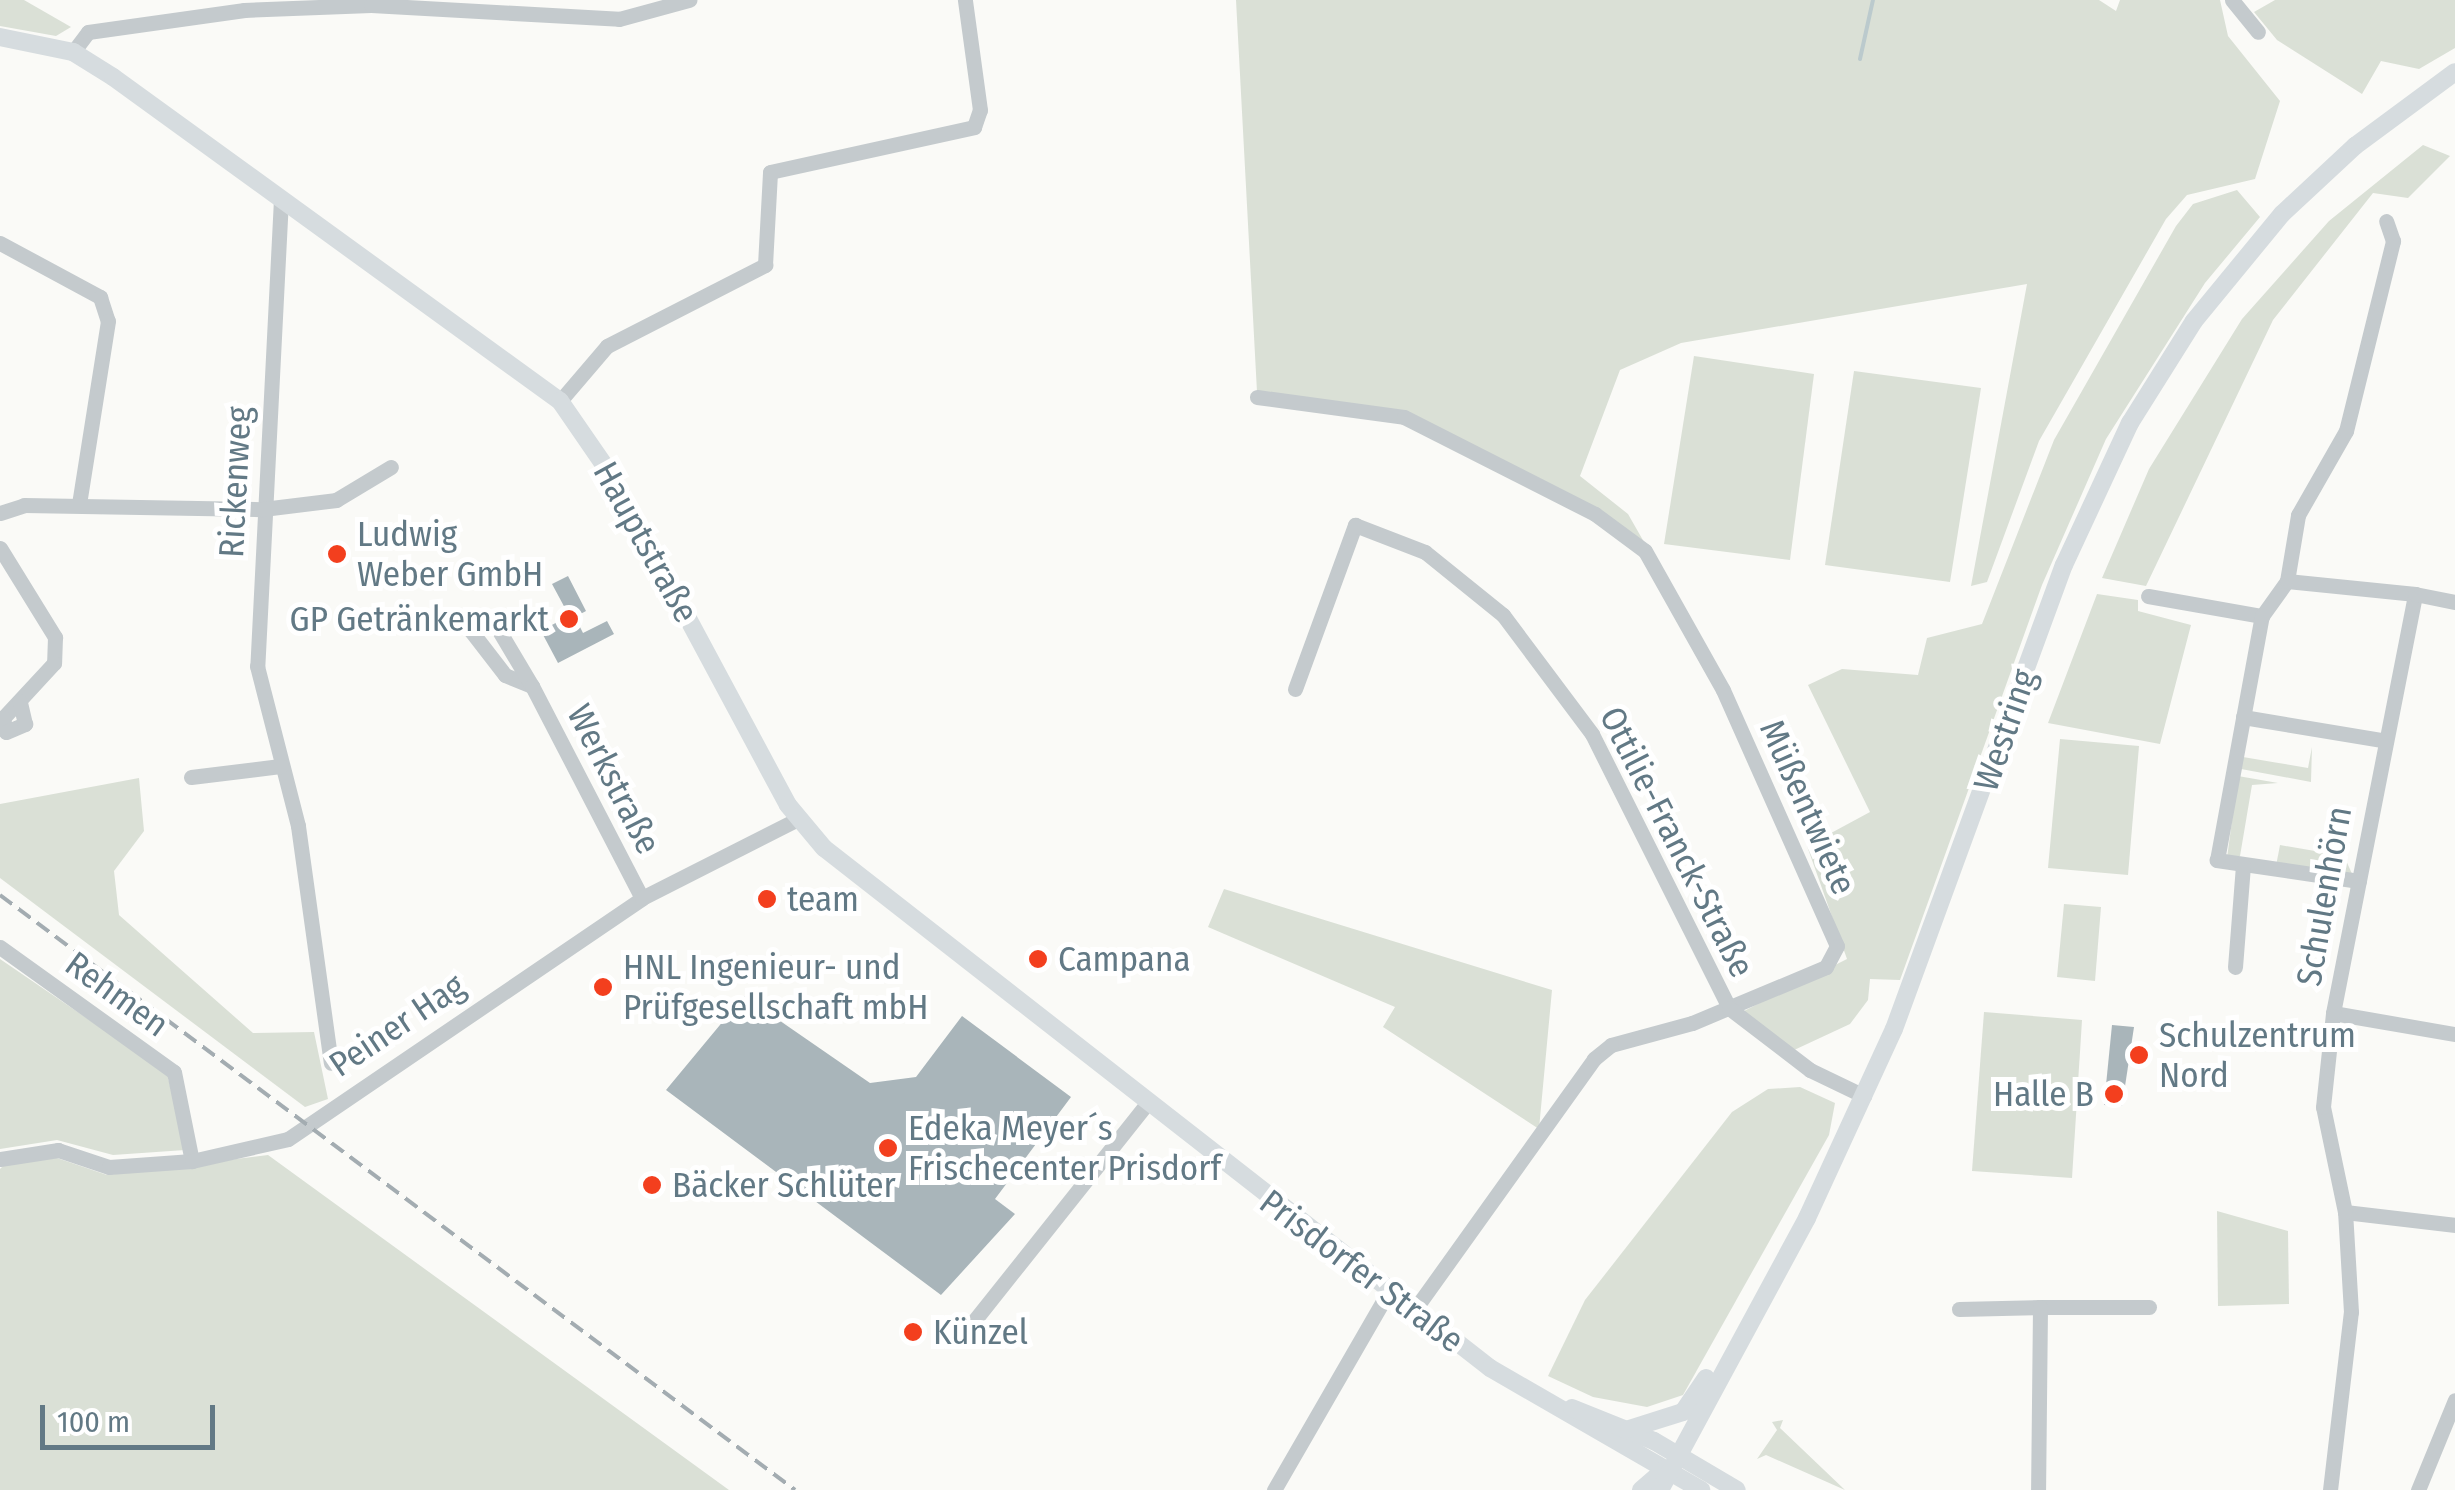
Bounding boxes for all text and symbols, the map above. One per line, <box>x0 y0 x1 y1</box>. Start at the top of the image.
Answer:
street label: Rickenweg <box>210 405 260 559</box>
street label: Hauptstraße <box>585 454 707 630</box>
place label: Ludwig Weber GmbH <box>357 513 543 595</box>
marker: Ludwig Weber GmbH <box>326 543 348 565</box>
place label: GP Getränkemarkt <box>290 598 549 640</box>
marker: GP Getränkemarkt <box>558 608 580 630</box>
street label: Westring <box>1965 664 2045 796</box>
street label: Werkstraße <box>558 697 670 861</box>
street label: Ottilie-Franck-Straße <box>1591 700 1763 984</box>
street label: Müßentwiete <box>1751 713 1865 901</box>
street label: Schulenhörn <box>2288 803 2360 989</box>
place label: team <box>787 878 859 920</box>
marker: team <box>756 888 778 910</box>
place label: Campana <box>1058 938 1191 980</box>
street label: Rehmen <box>57 943 177 1045</box>
place label: HNL Ingenieur- und Prüfgesellschaft mbH <box>623 946 928 1028</box>
marker: Campana <box>1027 948 1049 970</box>
street label: Peiner Hag <box>321 965 473 1085</box>
marker: HNL Ingenieur- und Prüfgesellschaft mbH <box>592 976 614 998</box>
place label: Schulzentrum Nord <box>2159 1014 2356 1096</box>
marker: Schulzentrum Nord <box>2128 1044 2150 1066</box>
place label: Halle B <box>1993 1073 2094 1115</box>
marker: Halle B <box>2103 1083 2125 1105</box>
place label: Edeka Meyer´s Frischecenter Prisdorf <box>908 1107 1221 1189</box>
marker: Edeka Meyer´s Frischecenter Prisdorf <box>877 1137 899 1159</box>
place label: Bäcker Schlüter <box>672 1164 896 1206</box>
marker: Bäcker Schlüter <box>641 1174 663 1196</box>
street label: Prisdorfer Straße <box>1252 1181 1472 1361</box>
place label: Künzel <box>933 1311 1028 1353</box>
marker: Künzel <box>902 1321 924 1343</box>
scale bar <box>45 1385 220 1447</box>
text: 100 m <box>57 1404 130 1440</box>

